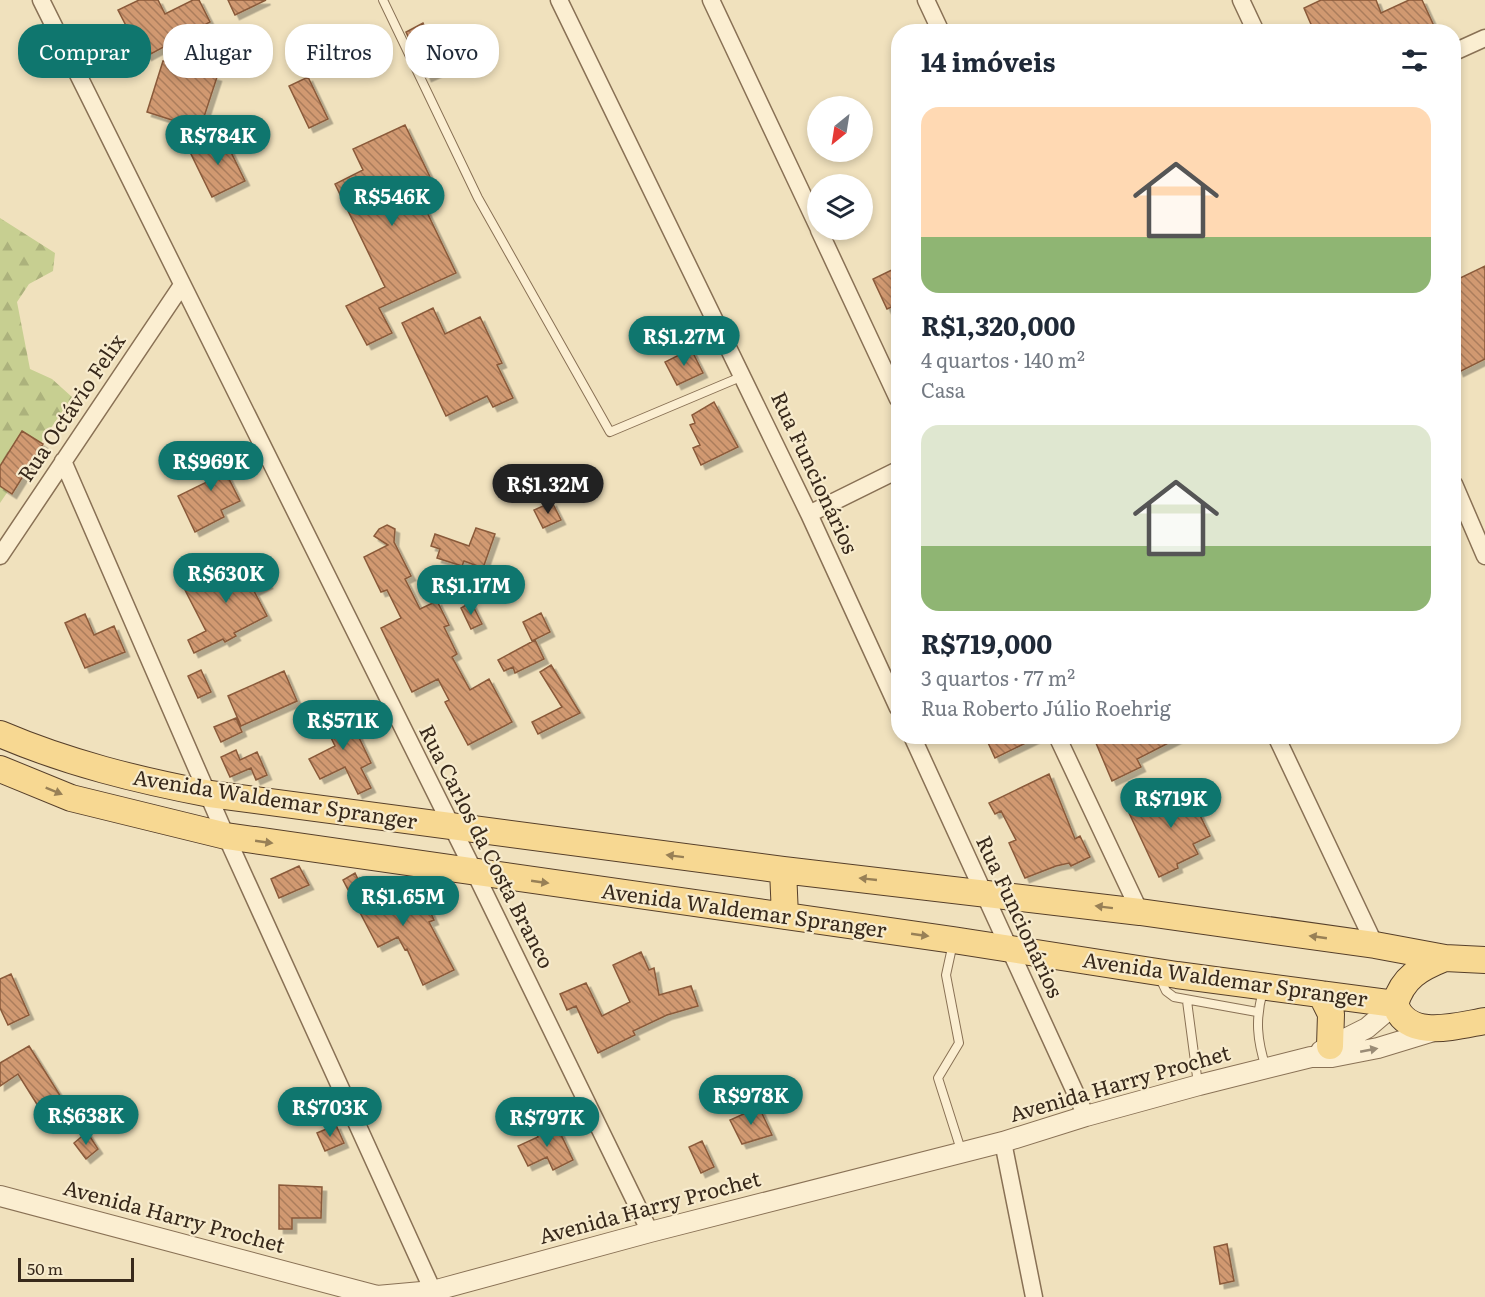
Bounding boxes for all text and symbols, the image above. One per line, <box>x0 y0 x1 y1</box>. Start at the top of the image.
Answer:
chip: Comprar <box>18 24 151 78</box>
chip: Alugar <box>163 24 273 78</box>
chip: Filtros <box>285 24 393 78</box>
chip: Novo <box>405 24 499 78</box>
text: 14 imóveis <box>921 41 1055 80</box>
icon: filters <box>1398 44 1431 77</box>
north arrow <box>807 96 873 162</box>
map controls <box>807 96 873 240</box>
pin: R$784K <box>169 115 267 166</box>
text: R$784K <box>179 119 257 149</box>
icon: home <box>1122 146 1230 254</box>
button: layers <box>807 174 873 240</box>
pin: R$546K <box>343 176 441 227</box>
text: R$546K <box>353 180 431 210</box>
text: R$1,320,000 <box>921 305 1076 344</box>
pin: R$1.27M <box>629 316 739 367</box>
text: R$1.27M <box>643 320 725 350</box>
street label: Rua Octávio Felix <box>9 326 131 487</box>
text: 4 quartos · 140 m² <box>921 344 1085 374</box>
text: Casa <box>921 374 965 404</box>
street label: Rua Funcionários <box>765 386 867 558</box>
pin: R$969K <box>162 441 260 492</box>
text: R$969K <box>172 445 250 475</box>
pin: R$1.32M <box>493 464 603 515</box>
icon: home <box>1122 464 1230 572</box>
text: R$1.32M <box>507 468 589 498</box>
pin: R$630K <box>177 553 275 604</box>
text: R$630K <box>187 557 265 587</box>
pin: R$1.17M <box>416 565 526 616</box>
text: R$1.17M <box>431 569 511 599</box>
text: R$719,000 <box>921 623 1052 662</box>
text: 3 quartos · 77 m² <box>921 662 1075 692</box>
text: Rua Roberto Júlio Roehrig <box>921 692 1171 722</box>
pin: R$571K <box>294 700 392 751</box>
text: R$571K <box>307 704 379 734</box>
street label: Rua Carlos da Costa Branco <box>413 718 563 973</box>
street label: Avenida Waldemar Spranger <box>131 760 420 835</box>
pin: R$719K <box>1122 778 1220 829</box>
text: R$719K <box>1134 782 1208 812</box>
one-way arrow <box>45 787 63 796</box>
street label: Rua Funcionários <box>970 830 1072 1002</box>
one-way arrow <box>254 837 273 846</box>
one-way arrow <box>665 851 684 860</box>
street label: Avenida Waldemar Spranger <box>600 873 889 944</box>
one-way arrow <box>859 874 878 884</box>
pin: R$1.65M <box>348 876 458 927</box>
one-way arrow <box>531 877 550 887</box>
text: R$1.65M <box>361 880 445 910</box>
one-way arrow <box>1094 903 1113 912</box>
one-way arrow <box>911 931 930 940</box>
one-way arrow <box>1308 933 1327 942</box>
street label: Avenida Waldemar Spranger <box>1081 942 1370 1013</box>
street label: Avenida Harry Prochet <box>1005 1035 1234 1128</box>
one-way arrow <box>1359 1045 1378 1054</box>
pin: R$978K <box>702 1075 800 1126</box>
text: R$978K <box>713 1079 789 1109</box>
pin: R$703K <box>281 1087 379 1138</box>
text: R$703K <box>292 1091 368 1121</box>
pin: R$638K <box>37 1095 135 1146</box>
pin: R$797K <box>498 1097 596 1148</box>
text: R$638K <box>48 1099 125 1129</box>
text: R$797K <box>509 1101 585 1131</box>
street label: Avenida Harry Prochet <box>535 1161 764 1250</box>
street label: Avenida Harry Prochet <box>60 1170 289 1259</box>
scale bar <box>18 1255 134 1282</box>
text: 50 m <box>27 1256 63 1280</box>

